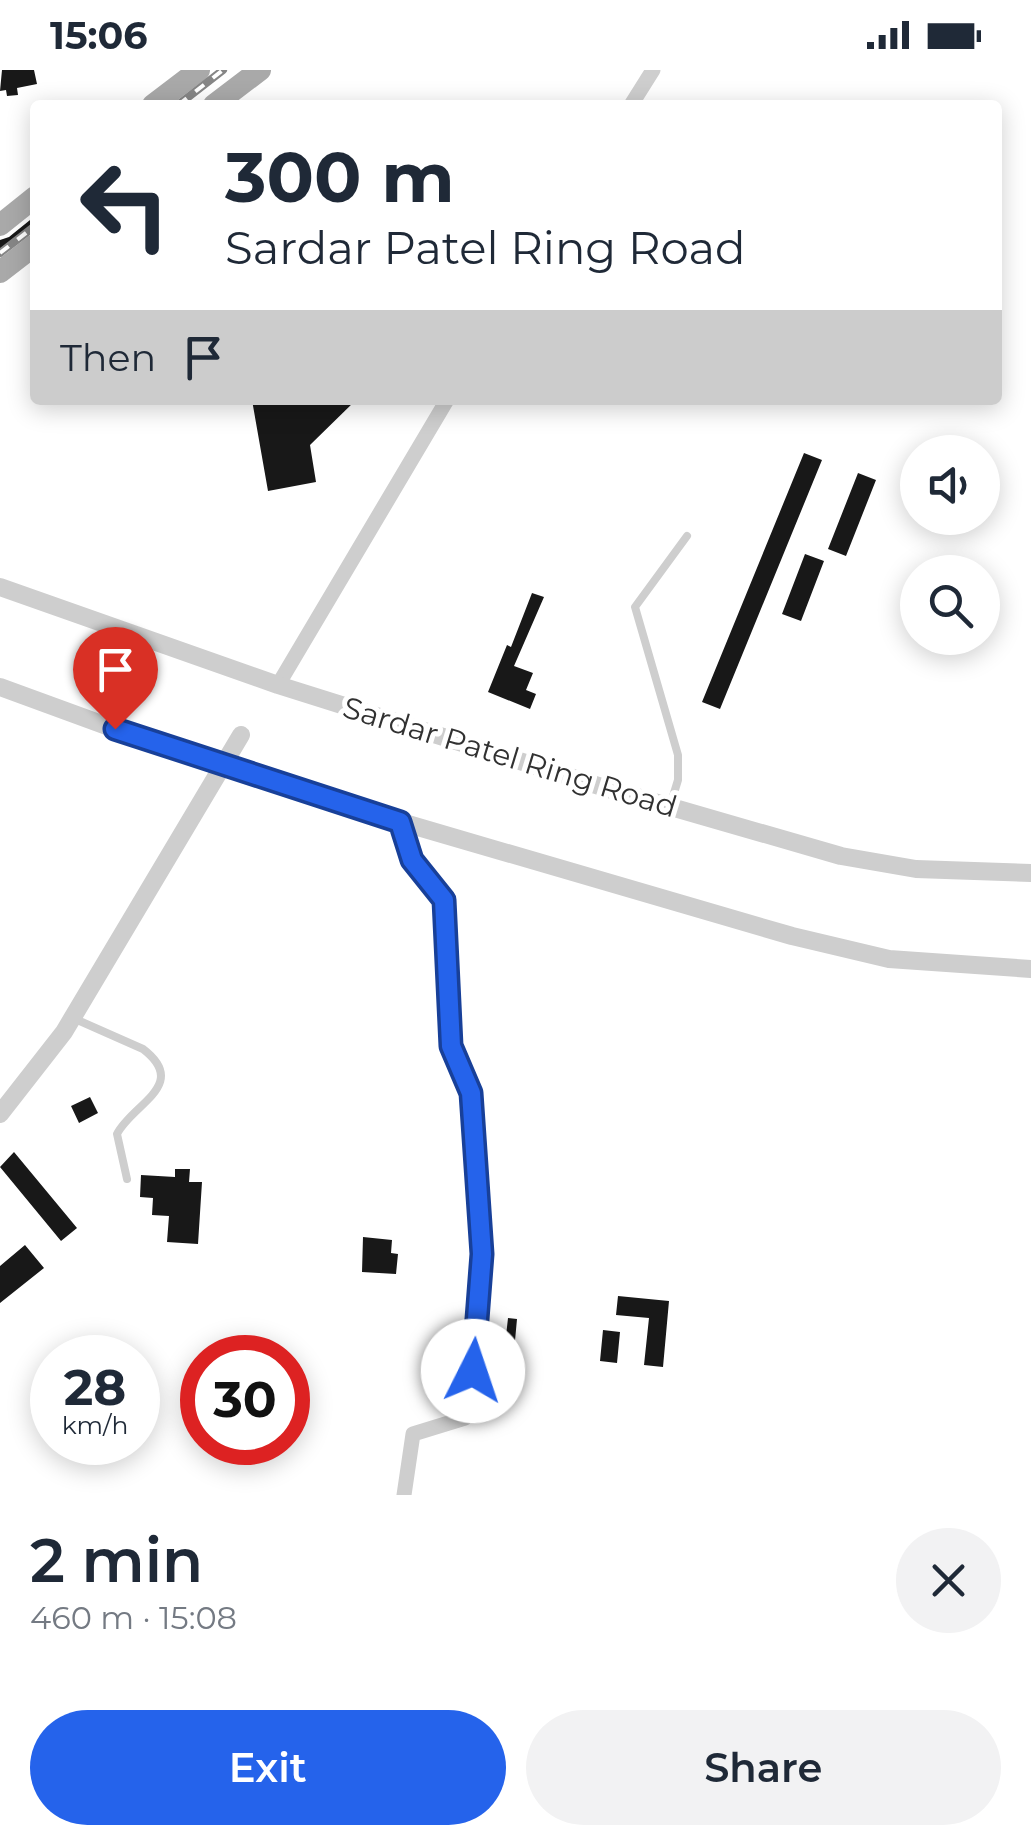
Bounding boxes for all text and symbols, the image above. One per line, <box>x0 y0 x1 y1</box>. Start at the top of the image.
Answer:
text: 15:06 <box>50 12 147 59</box>
text: 300 m <box>225 134 455 220</box>
icon: left <box>60 140 190 270</box>
text: Sardar Patel Ring Road <box>225 220 746 275</box>
icon: arrive <box>176 330 231 385</box>
text: Then <box>60 334 156 381</box>
map controls <box>900 435 1000 655</box>
button: sound <box>900 435 1000 535</box>
button: search <box>900 555 1000 655</box>
pin <box>73 627 158 730</box>
icon: arrive <box>88 642 143 697</box>
street label: Sardar Patel Ring Road <box>339 689 681 825</box>
position arrow <box>421 1319 525 1423</box>
speed limit sign: 30 <box>180 1335 310 1465</box>
text: 28 <box>64 1357 126 1418</box>
text: km/h <box>62 1410 128 1440</box>
text: 2 min <box>30 1524 203 1597</box>
button: close <box>896 1528 1001 1633</box>
text: 460 m · 15:08 <box>30 1598 237 1637</box>
button: Exit <box>30 1710 506 1825</box>
button: Share <box>526 1710 1001 1825</box>

